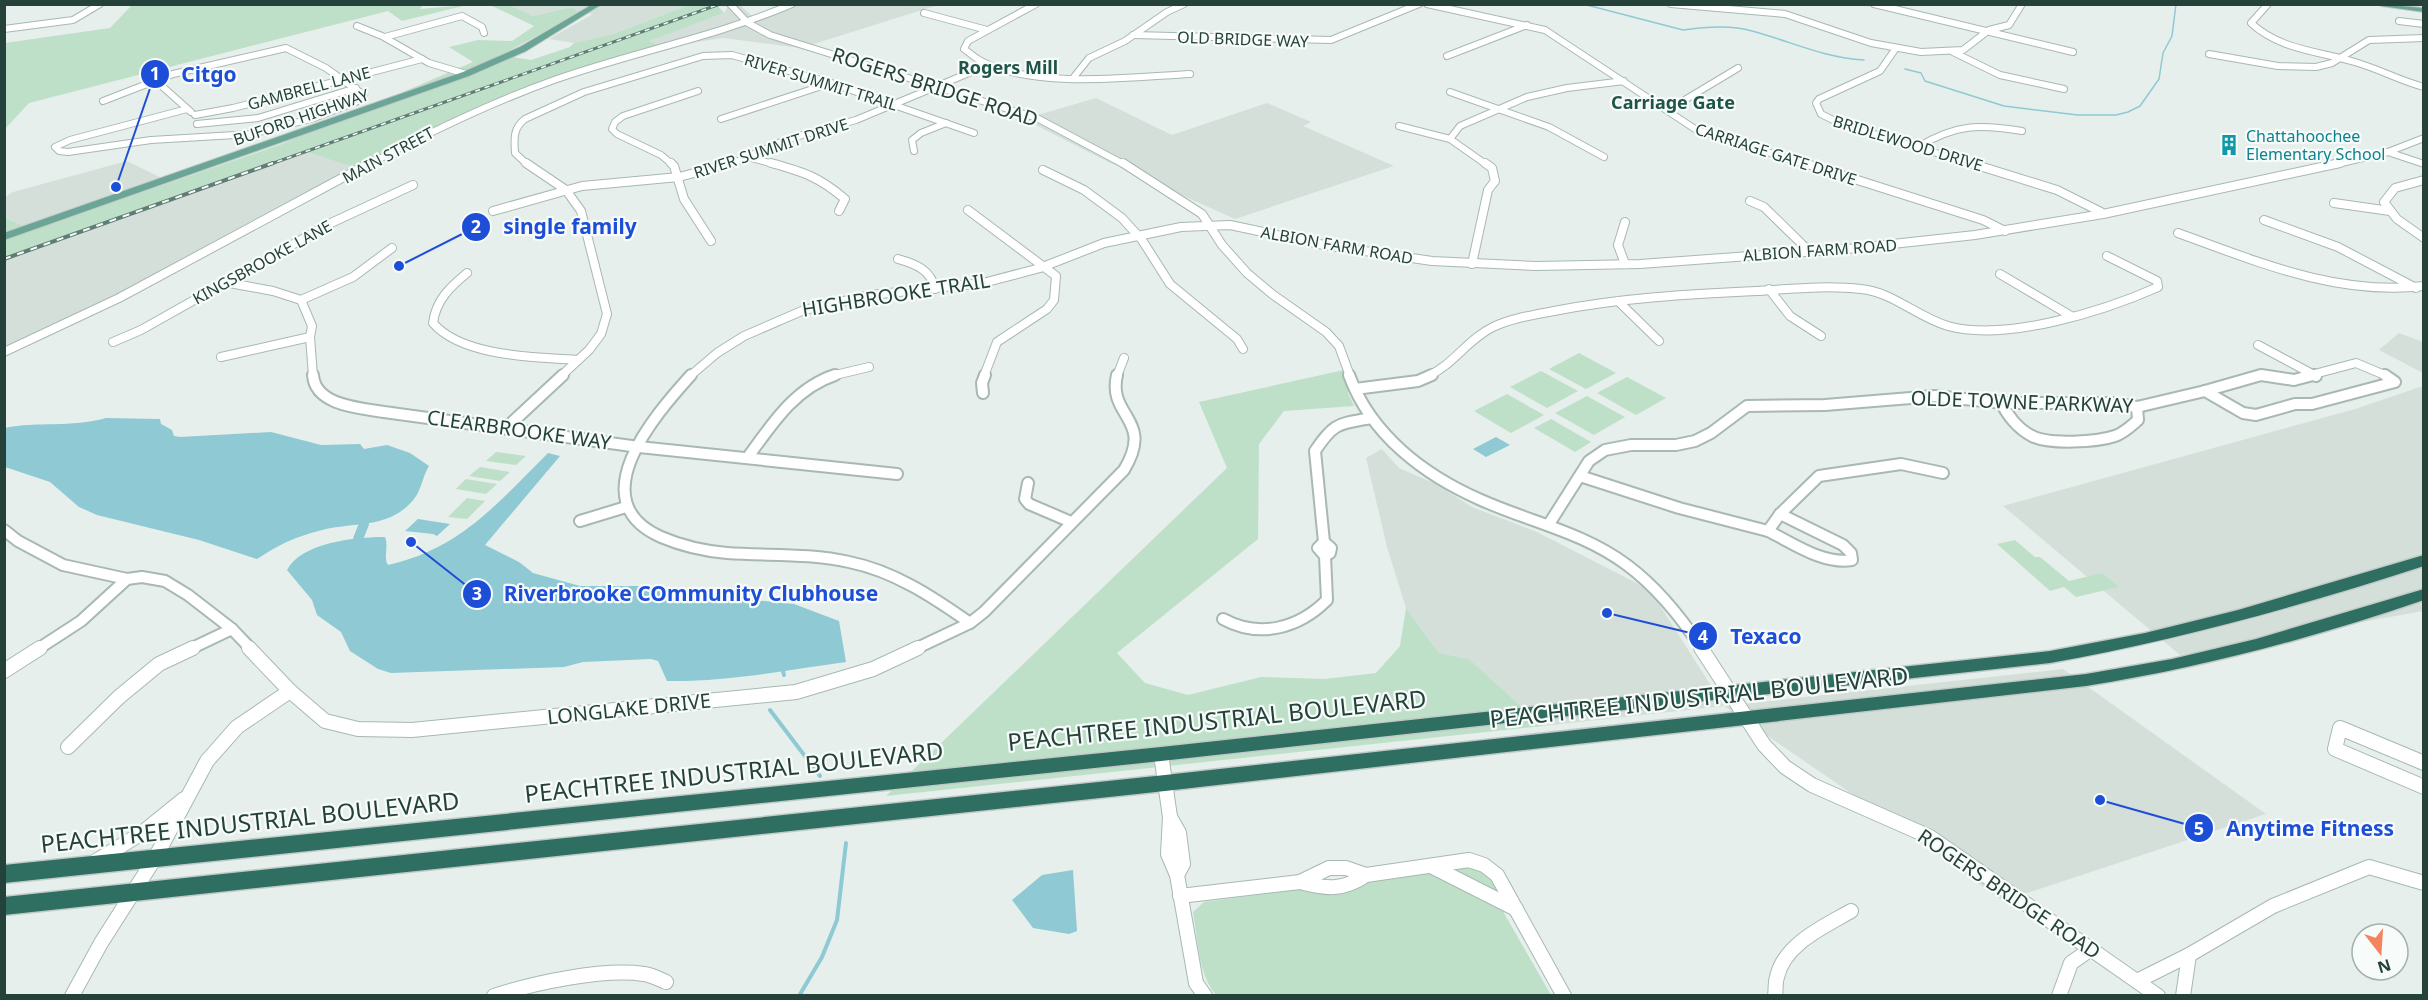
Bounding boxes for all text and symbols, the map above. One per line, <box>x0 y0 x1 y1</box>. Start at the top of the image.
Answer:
street label: OLD BRIDGE WAY <box>1177 26 1310 52</box>
street label: ROGERS BRIDGE ROAD <box>829 40 1042 133</box>
street label: RIVER SUMMIT TRAIL <box>742 48 900 116</box>
callout: Citgo <box>140 55 249 94</box>
district label: Rogers Mill <box>958 55 1058 79</box>
text: Citgo <box>181 60 237 88</box>
text: 1 <box>150 61 160 85</box>
street label: GAMBRELL LANE <box>245 61 373 115</box>
street label: BUFORD HIGHWAY <box>230 83 373 151</box>
district label: Carriage Gate <box>1611 90 1735 114</box>
street label: BRIDLEWOOD DRIVE <box>1830 110 1986 176</box>
street label: RIVER SUMMIT DRIVE <box>691 113 851 183</box>
street label: CARRIAGE GATE DRIVE <box>1692 117 1860 191</box>
street label: MAIN STREET <box>338 122 438 188</box>
place label: Chattahoochee Elementary School <box>2246 125 2385 165</box>
building icon: Chattahoochee Elementary School <box>2217 133 2241 157</box>
callout: single family <box>461 207 649 246</box>
text: single family <box>503 212 637 240</box>
text: 2 <box>471 214 481 238</box>
street label: KINGSBROOKE LANE <box>188 215 336 309</box>
street label: ALBION FARM ROAD <box>1259 221 1415 269</box>
street label: ALBION FARM ROAD <box>1742 234 1898 266</box>
street label: HIGHBROOKE TRAIL <box>800 266 992 323</box>
street label: OLDE TOWNE PARKWAY <box>1910 384 2134 419</box>
street label: CLEARBROOKE WAY <box>425 403 613 456</box>
callout: Riverbrooke COmmunity Clubhouse <box>462 574 891 613</box>
text: Riverbrooke COmmunity Clubhouse <box>504 579 878 607</box>
text: 3 <box>472 581 482 605</box>
callout: Texaco <box>1688 617 1814 656</box>
text: Texaco <box>1730 622 1802 650</box>
text: 4 <box>1698 624 1708 648</box>
street label: PEACHTREE INDUSTRIAL BOULEVARD <box>1488 658 1910 735</box>
street label: PEACHTREE INDUSTRIAL BOULEVARD <box>1006 681 1428 758</box>
street label: LONGLAKE DRIVE <box>546 686 712 731</box>
street label: PEACHTREE INDUSTRIAL BOULEVARD <box>523 733 945 810</box>
street label: PEACHTREE INDUSTRIAL BOULEVARD <box>39 783 461 860</box>
callout: Anytime Fitness <box>2184 809 2406 848</box>
text: Anytime Fitness <box>2226 814 2394 842</box>
text: 5 <box>2194 816 2204 840</box>
street label: ROGERS BRIDGE ROAD <box>1913 822 2106 965</box>
north arrow <box>2350 922 2410 982</box>
text: N <box>2375 954 2394 979</box>

